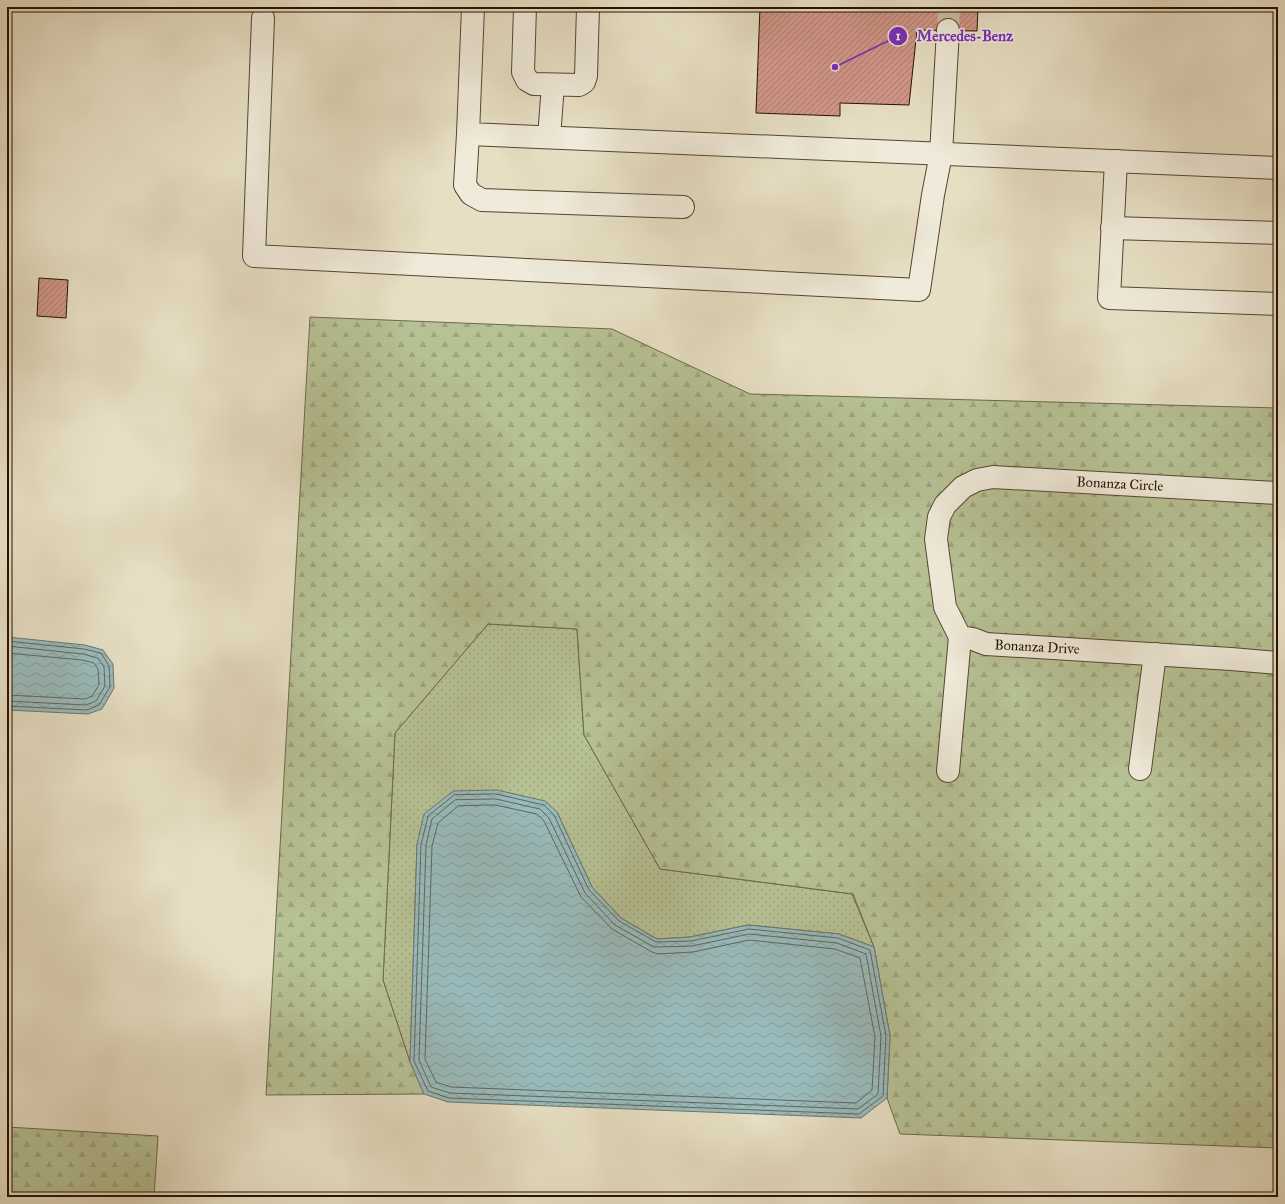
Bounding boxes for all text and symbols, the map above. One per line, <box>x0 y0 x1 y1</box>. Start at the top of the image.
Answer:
callout: Mercedes-Benz <box>888 23 1021 50</box>
text: Mercedes-Benz <box>917 27 1013 45</box>
text: 1 <box>896 29 901 43</box>
street label: Bonanza Circle <box>1076 473 1164 495</box>
street label: Bonanza Drive <box>994 636 1080 658</box>

